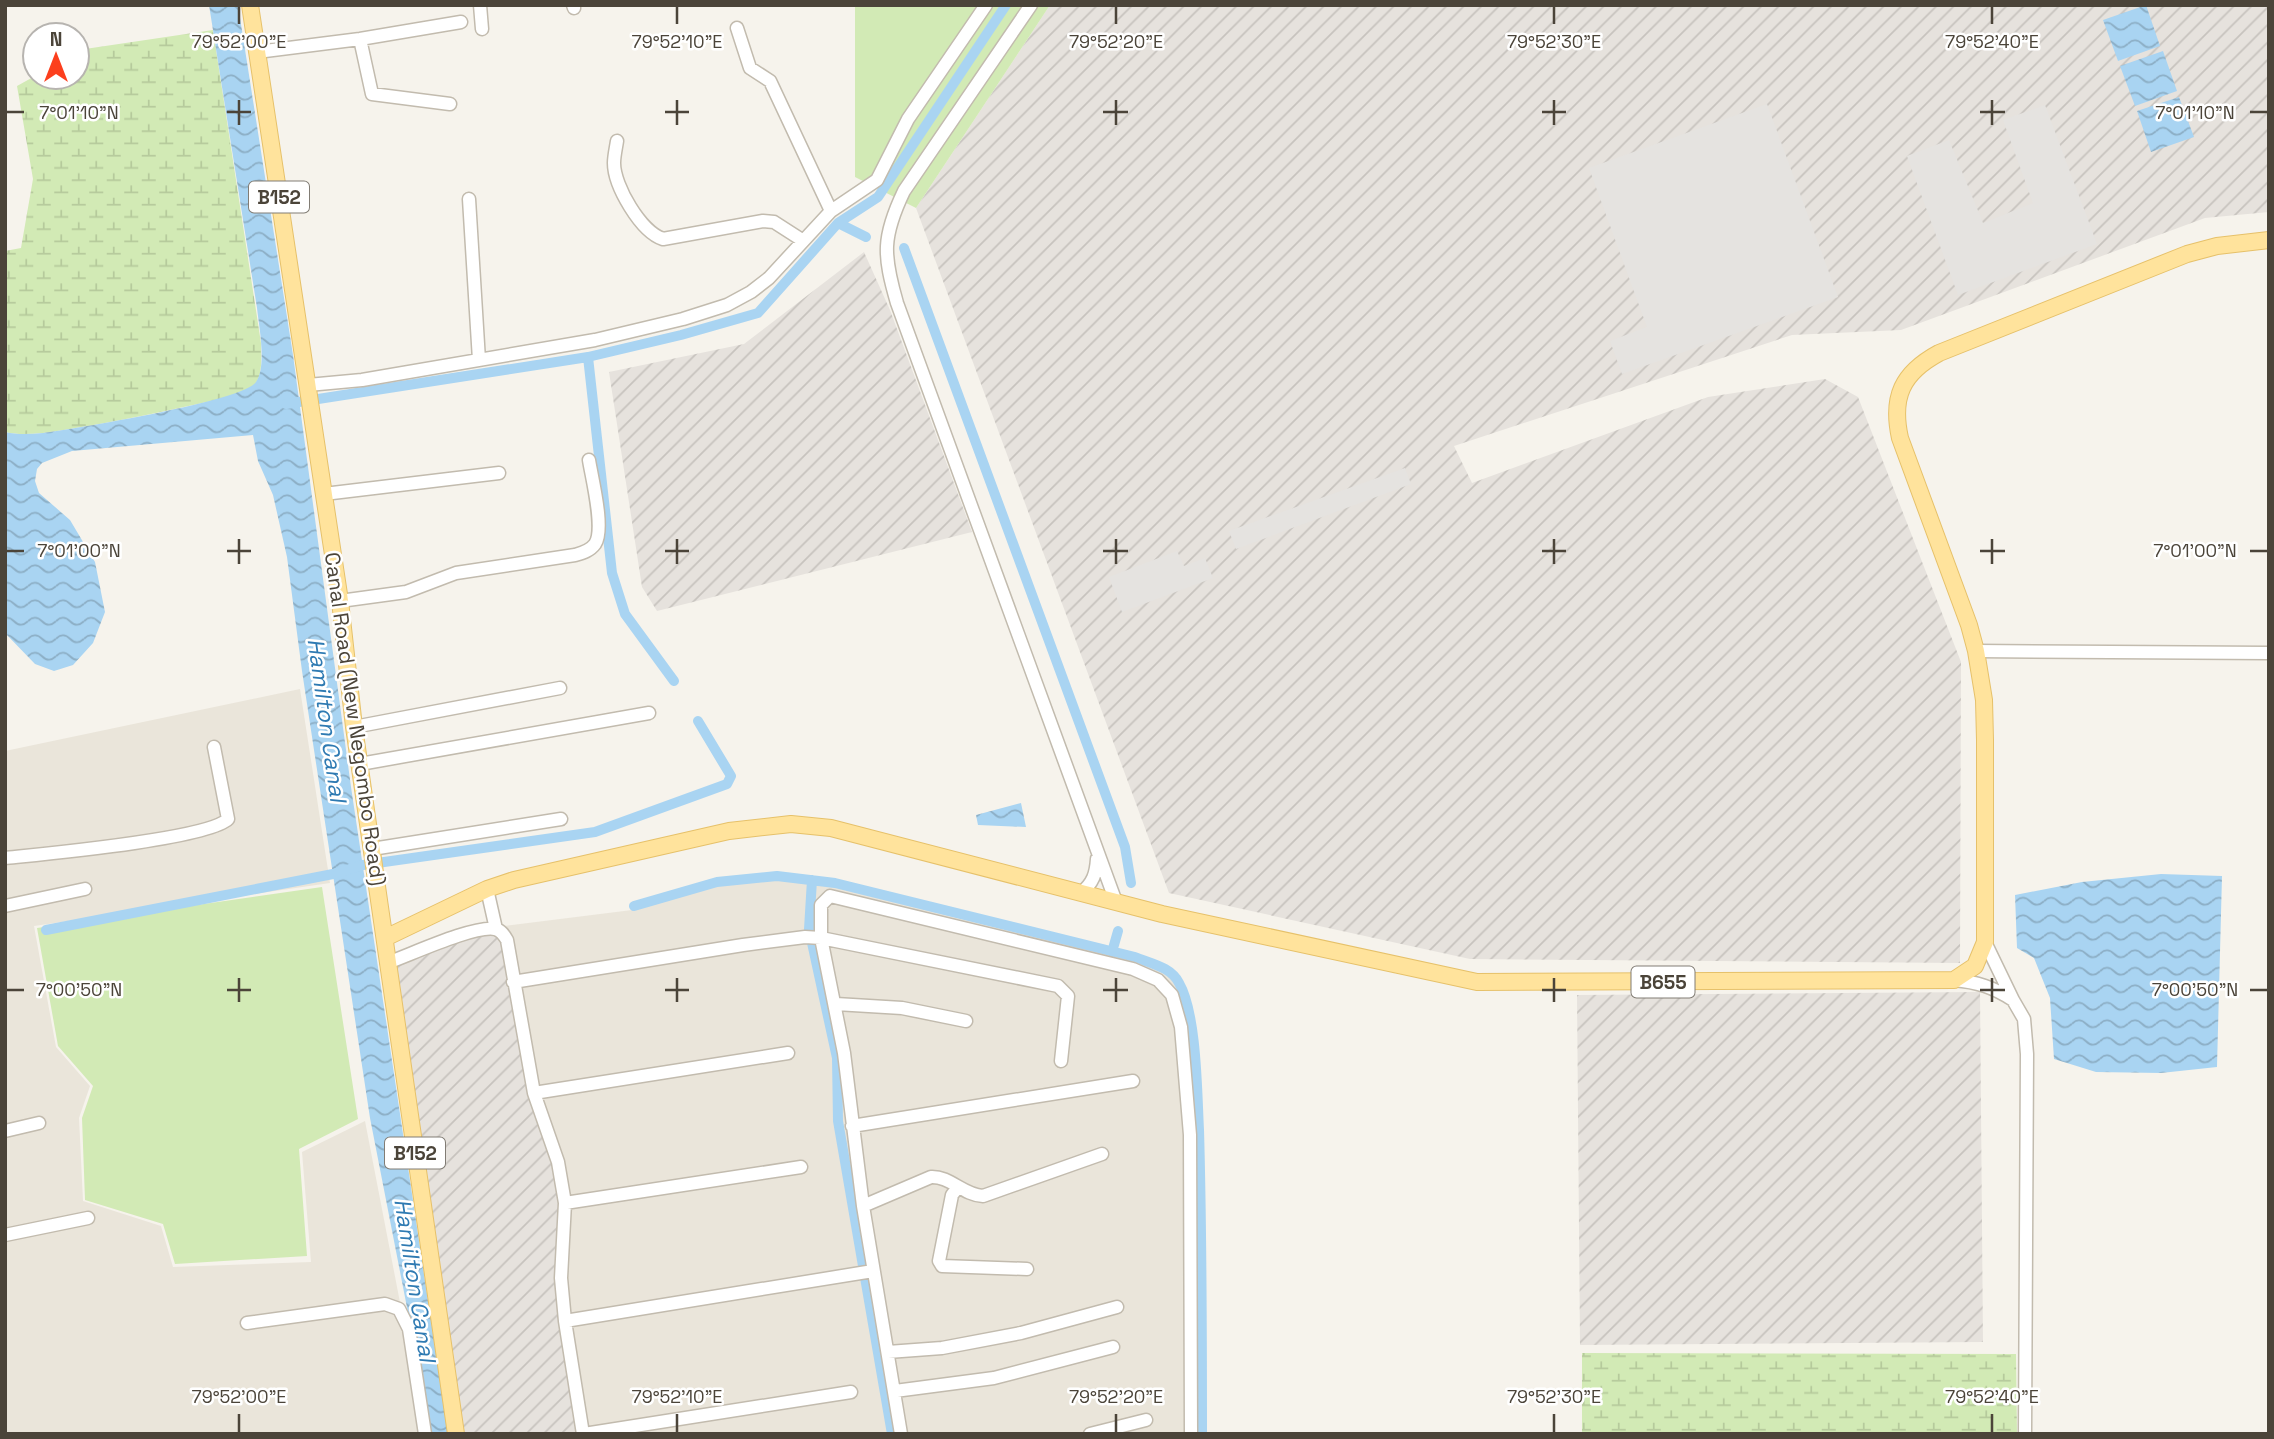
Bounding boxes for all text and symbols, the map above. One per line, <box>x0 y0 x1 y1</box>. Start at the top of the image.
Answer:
north arrow <box>21 21 91 91</box>
text: N <box>50 27 62 52</box>
text: 79°52'00"E <box>192 30 286 53</box>
text: 79°52'10"E <box>632 30 722 53</box>
text: 79°52'20"E <box>1069 30 1163 53</box>
text: 79°52'30"E <box>1507 30 1601 53</box>
text: 79°52'40"E <box>1945 30 2039 53</box>
text: 7°01'10"N <box>39 101 119 124</box>
text: 7°01'10"N <box>2155 101 2235 124</box>
road number: B152 <box>249 182 309 212</box>
text: 7°01'00"N <box>37 539 121 562</box>
text: 7°01'00"N <box>2153 539 2237 562</box>
street label: Canal Road (New Negombo Road) <box>319 550 392 887</box>
water label: Hamilton Canal <box>301 636 354 806</box>
road number: B655 <box>1632 966 1694 998</box>
text: 7°00'50"N <box>36 978 122 1001</box>
text: 7°00'50"N <box>2152 978 2238 1001</box>
road number: B152 <box>385 1138 445 1168</box>
water label: Hamilton Canal <box>387 1196 443 1366</box>
text: 79°52'00"E <box>192 1385 286 1408</box>
text: 79°52'10"E <box>632 1385 722 1408</box>
text: 79°52'20"E <box>1069 1385 1163 1408</box>
text: 79°52'30"E <box>1507 1385 1601 1408</box>
text: 79°52'40"E <box>1945 1385 2039 1408</box>

